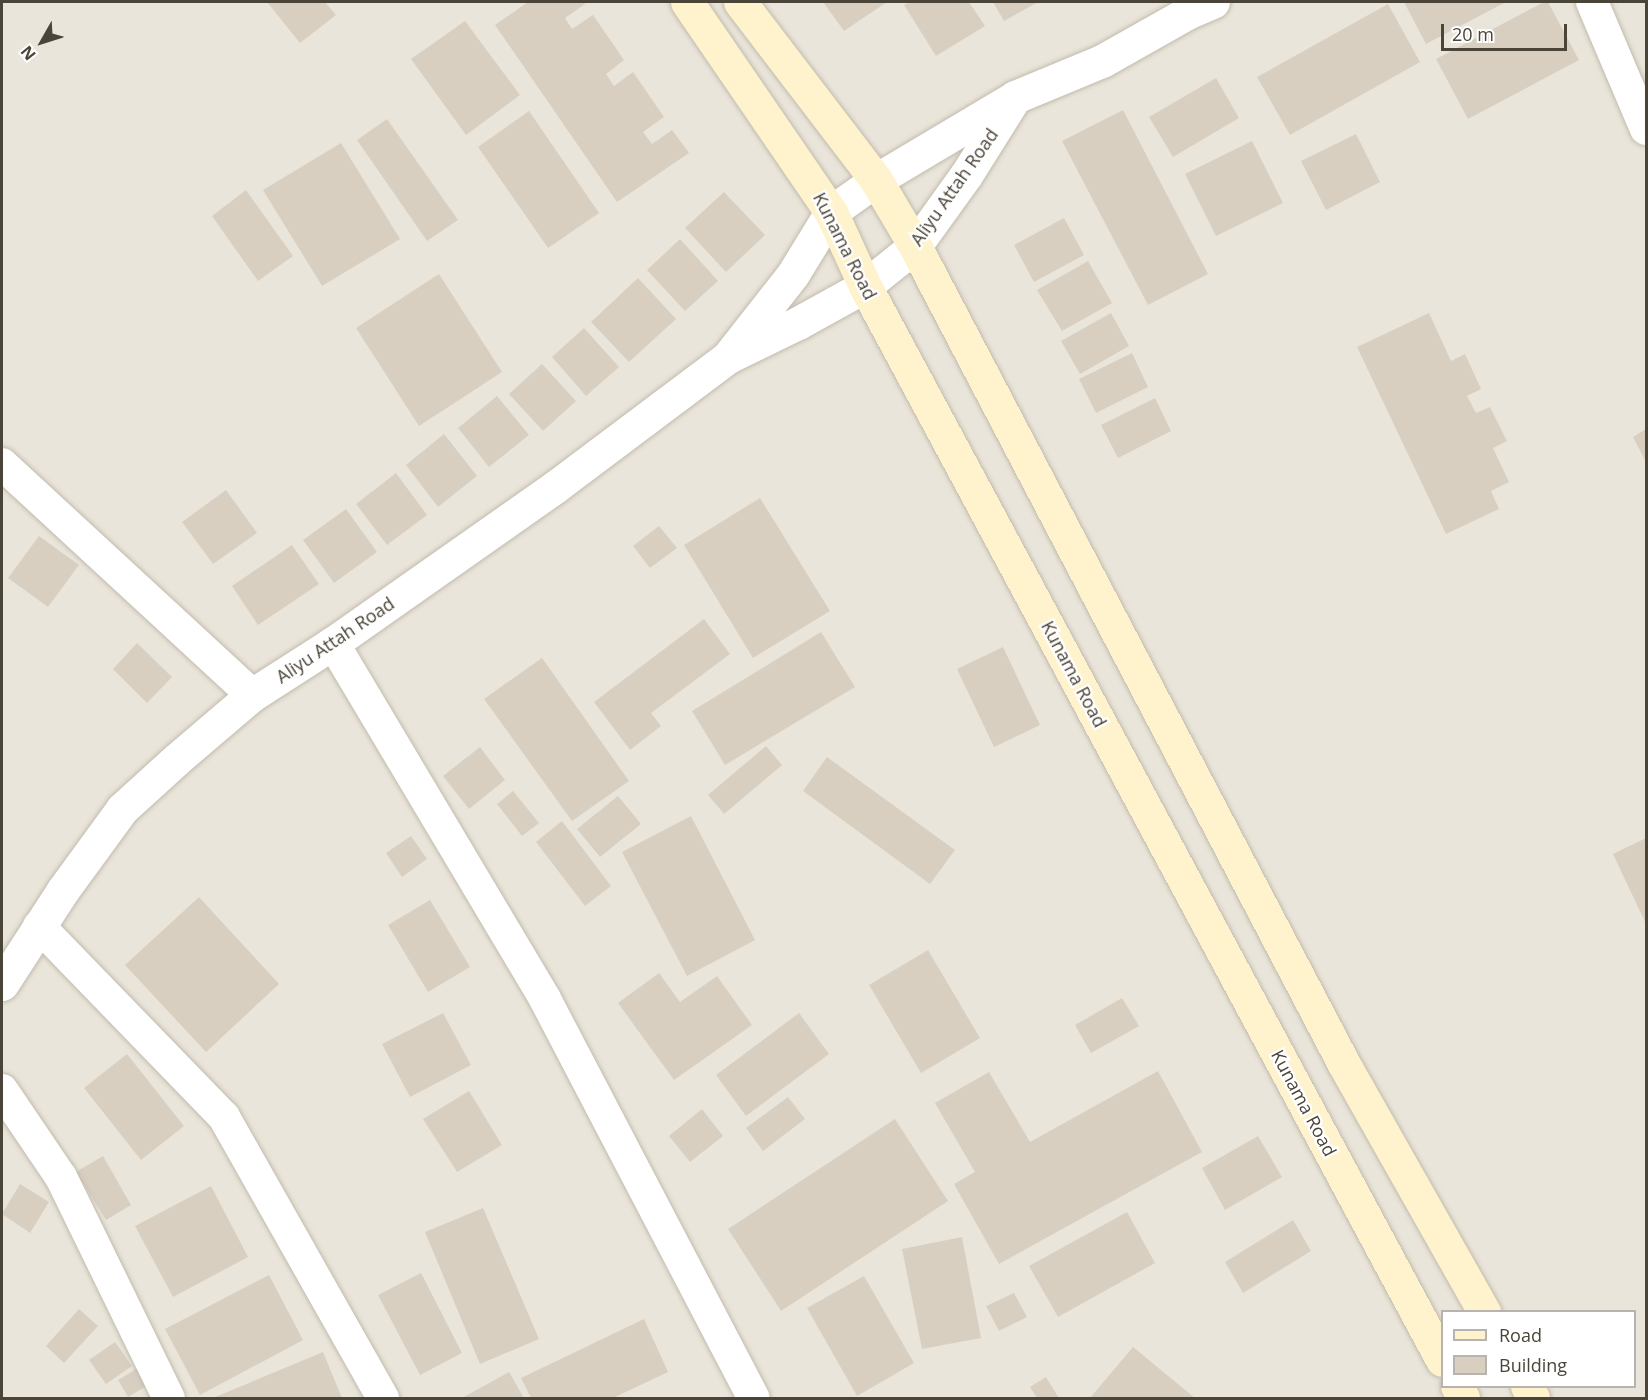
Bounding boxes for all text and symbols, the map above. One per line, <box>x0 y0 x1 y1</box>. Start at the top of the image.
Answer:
north arrow <box>12 12 72 72</box>
scale bar <box>1444 12 1570 50</box>
text: 20 m <box>1452 22 1494 46</box>
text: N <box>15 41 41 65</box>
street label: Aliyu Attah Road <box>906 124 1002 250</box>
street label: Kunama Road <box>809 189 881 303</box>
street label: Aliyu Attah Road <box>272 592 398 688</box>
street label: Kunama Road <box>1037 617 1111 731</box>
street label: Kunama Road <box>1267 1046 1341 1160</box>
legend <box>1441 1310 1636 1388</box>
text: Road <box>1499 1323 1542 1347</box>
text: Building <box>1499 1353 1567 1377</box>

